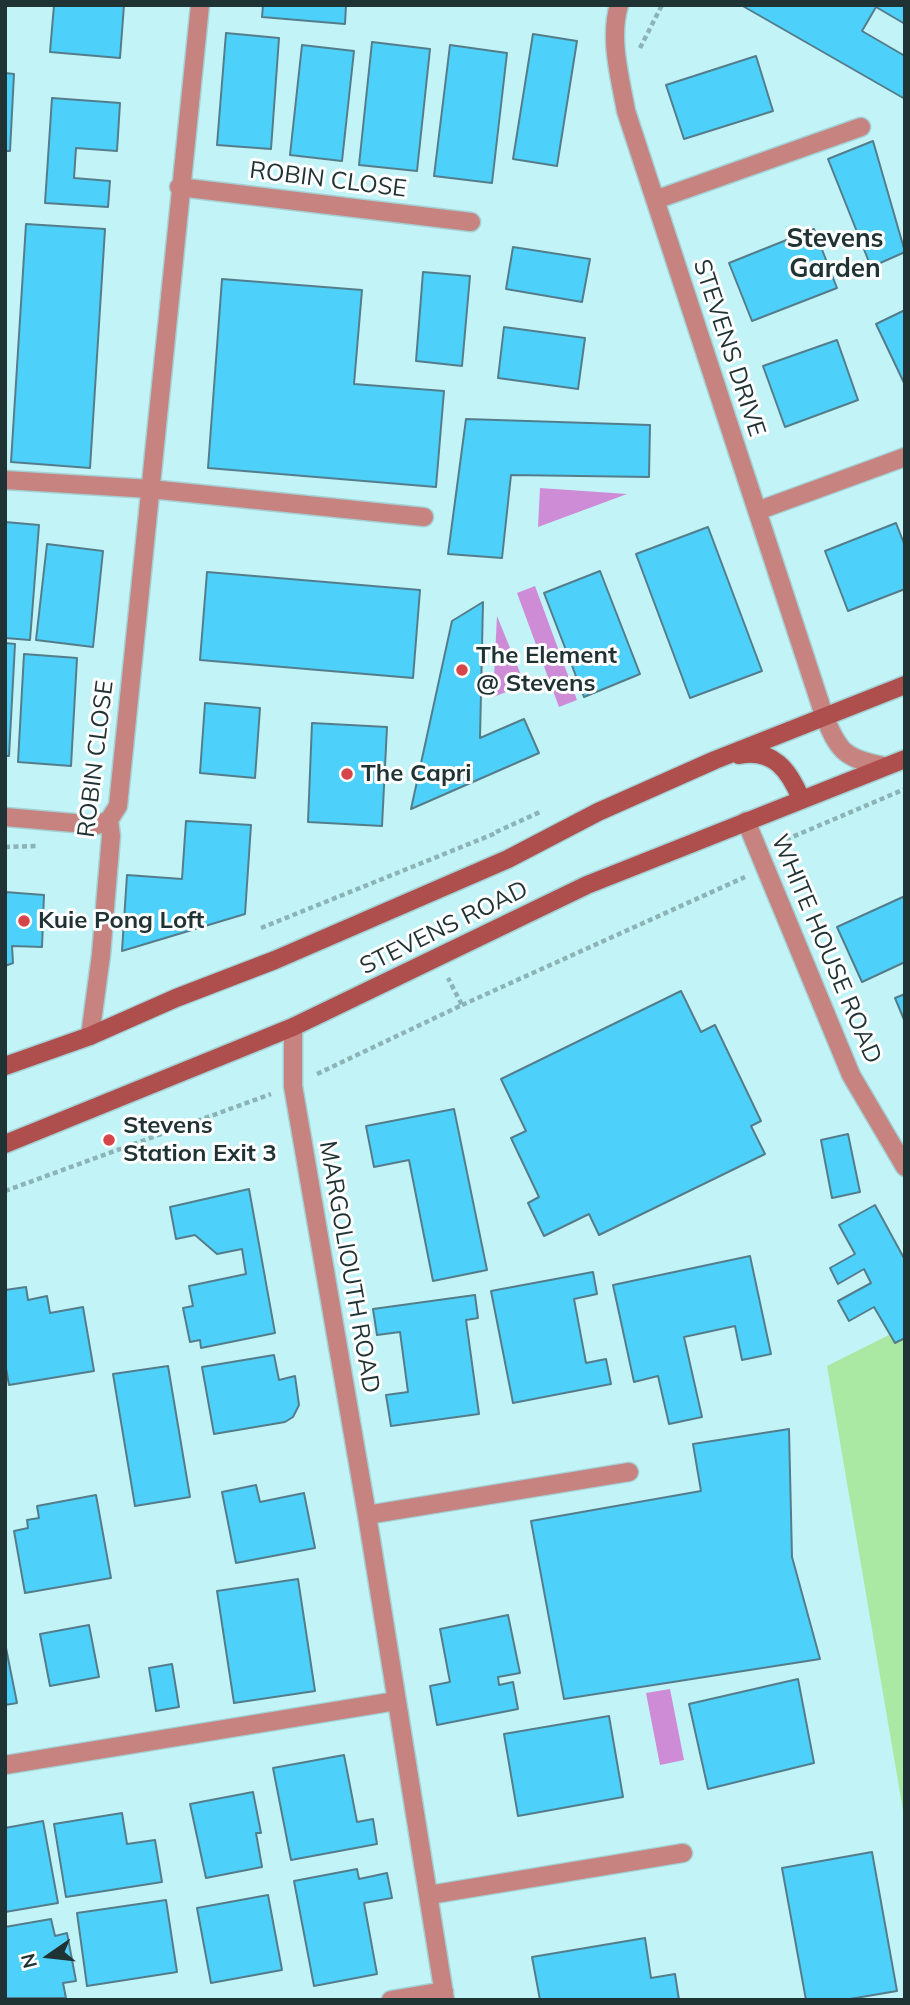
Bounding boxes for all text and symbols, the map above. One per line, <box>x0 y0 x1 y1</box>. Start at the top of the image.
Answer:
street label: ROBIN CLOSE <box>248 156 408 204</box>
district label: Stevens Garden <box>786 223 884 284</box>
street label: STEVENS DRIVE <box>687 256 771 440</box>
place label: The Element @ Stevens <box>476 642 617 698</box>
marker: The Element @ Stevens <box>454 662 470 678</box>
street label: ROBIN CLOSE <box>72 679 120 839</box>
place label: The Capri <box>361 760 472 788</box>
marker: The Capri <box>339 766 355 782</box>
street label: WHITE HOUSE ROAD <box>765 830 887 1068</box>
street label: STEVENS ROAD <box>355 875 533 981</box>
place label: Kuie Pong Loft <box>38 907 204 935</box>
marker: Kuie Pong Loft <box>16 913 32 929</box>
place label: Stevens Station Exit 3 <box>123 1112 277 1168</box>
marker: Stevens Station Exit 3 <box>101 1132 117 1148</box>
street label: MARGOLIOUTH ROAD <box>313 1139 385 1395</box>
north arrow <box>14 1921 84 1991</box>
text: N <box>15 1951 42 1971</box>

